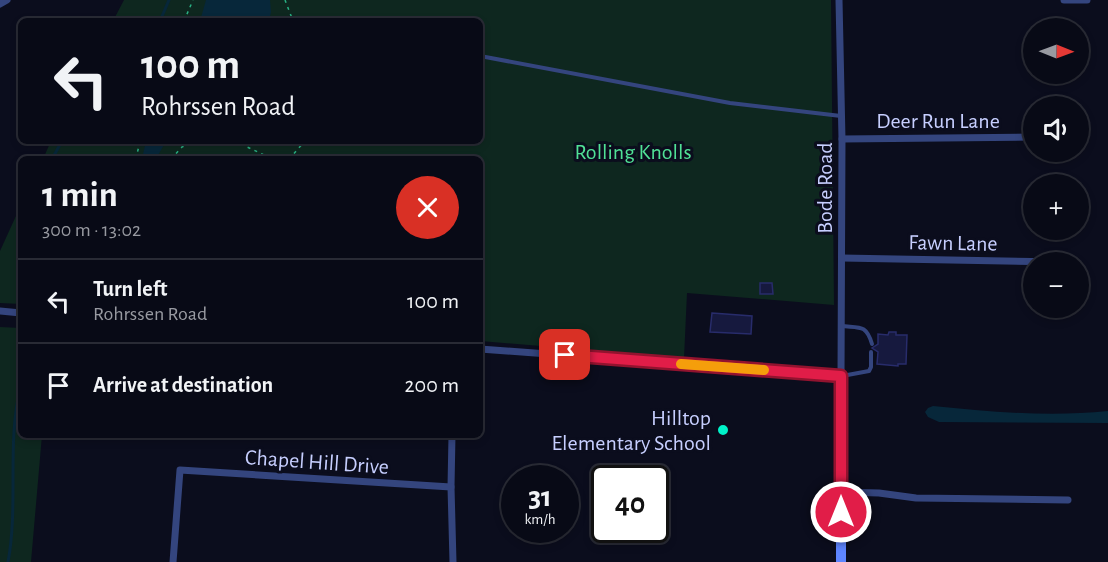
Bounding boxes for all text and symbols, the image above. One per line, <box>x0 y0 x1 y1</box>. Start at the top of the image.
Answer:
north arrow <box>1023 18 1089 84</box>
map controls <box>1023 18 1089 318</box>
icon: left <box>42 42 120 120</box>
text: 100 m <box>141 44 240 86</box>
text: Rohrssen Road <box>141 93 295 120</box>
button: sound <box>1023 96 1089 162</box>
street label: Deer Run Lane <box>876 110 1000 132</box>
park label: Rolling Knolls <box>574 141 692 163</box>
street label: Bode Road <box>814 142 836 234</box>
button: + <box>1023 174 1089 240</box>
button: close <box>396 176 459 239</box>
text: 1 min <box>42 177 118 213</box>
text: 300 m · 13:02 <box>42 220 141 240</box>
street label: Fawn Lane <box>908 231 998 255</box>
button: − <box>1023 252 1089 318</box>
text: Turn left <box>93 278 167 300</box>
icon: left <box>42 285 75 318</box>
text: 100 m <box>407 290 459 312</box>
text: Rohrssen Road <box>93 304 207 324</box>
pin <box>539 329 590 380</box>
icon: arrive <box>548 338 581 371</box>
icon: arrive <box>42 369 75 402</box>
text: Arrive at destination <box>93 374 273 396</box>
text: 200 m <box>405 374 459 396</box>
place label: Hilltop Elementary School <box>551 407 711 454</box>
marker: Hilltop Elementary School <box>716 423 730 437</box>
street label: Chapel Hill Drive <box>244 446 390 478</box>
speed limit sign: 40 <box>591 465 669 543</box>
position arrow <box>809 480 873 544</box>
text: 31 <box>528 482 552 512</box>
text: km/h <box>525 512 555 527</box>

